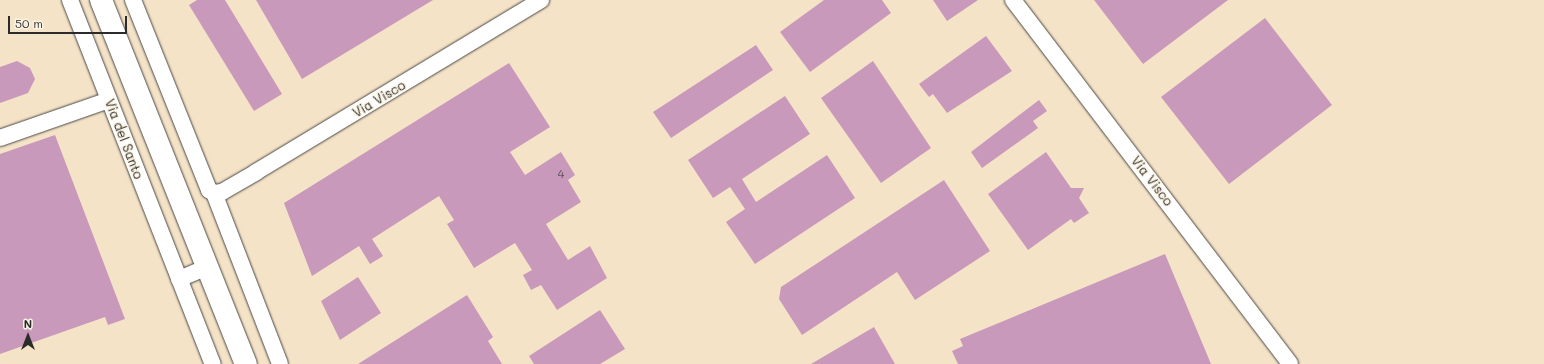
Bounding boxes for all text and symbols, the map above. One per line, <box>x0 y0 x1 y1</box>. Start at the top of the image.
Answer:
scale bar <box>10 8 129 34</box>
text: 50 m <box>15 15 43 31</box>
street label: Via Visco <box>350 77 408 121</box>
street label: Via del Santo <box>102 97 146 181</box>
street label: Via Visco <box>1128 153 1176 209</box>
house number: 4 <box>558 167 564 181</box>
north arrow <box>8 316 48 356</box>
text: N <box>24 316 32 331</box>

